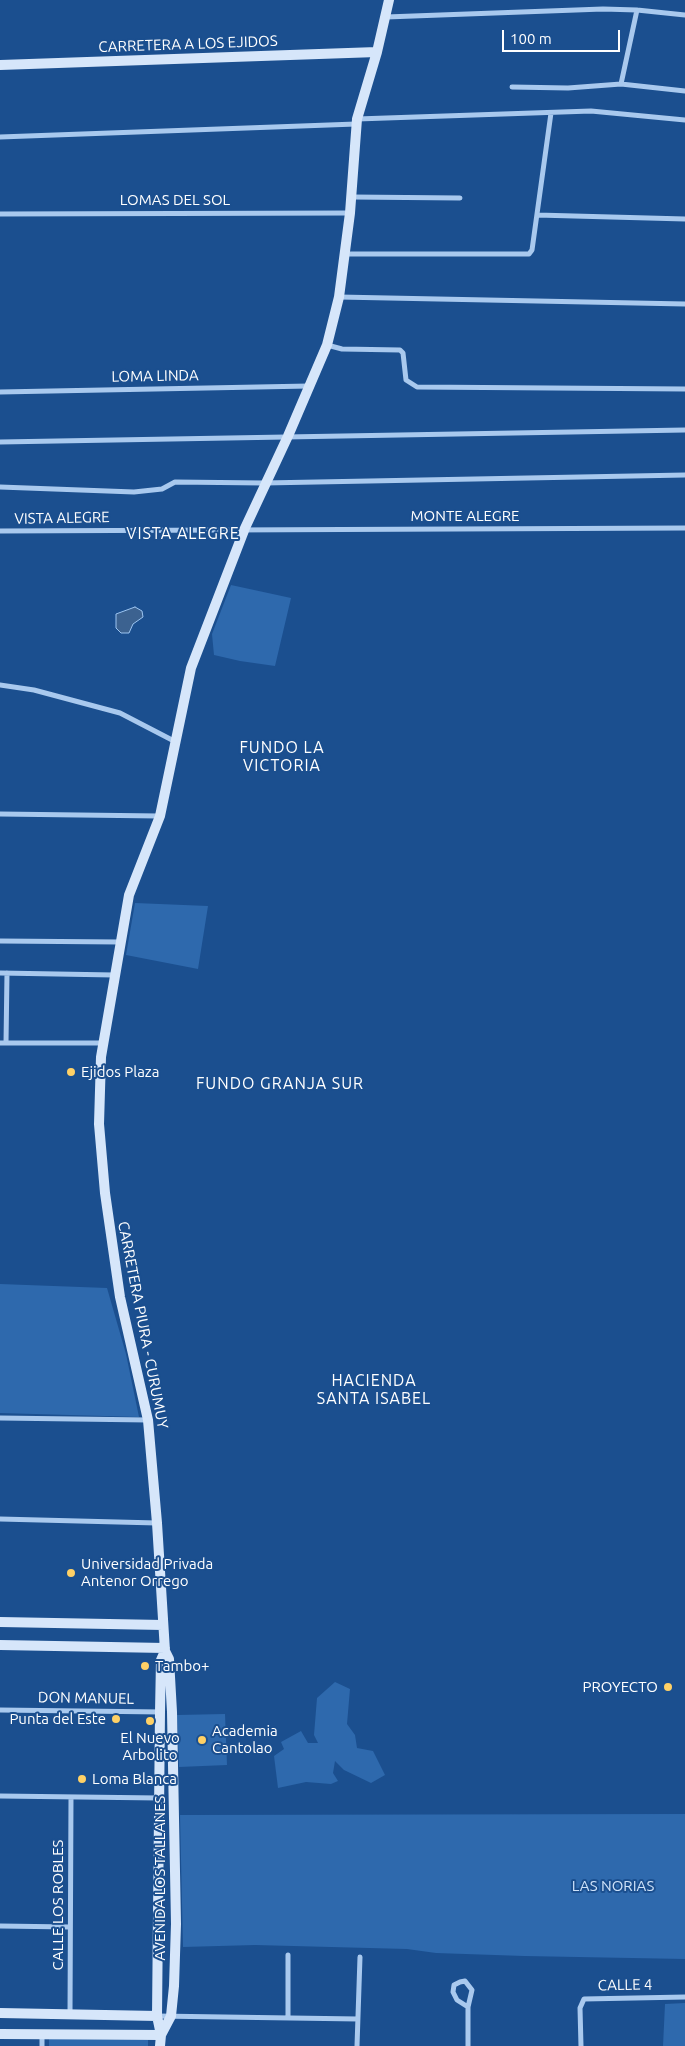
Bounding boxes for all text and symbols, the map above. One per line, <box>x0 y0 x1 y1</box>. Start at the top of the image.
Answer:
scale bar <box>505 20 622 52</box>
text: 100 m <box>510 30 552 47</box>
street label: CARRETERA A LOS EJIDOS <box>98 32 278 56</box>
street label: LOMAS DEL SOL <box>120 191 230 209</box>
street label: LOMA LINDA <box>111 366 199 386</box>
street label: MONTE ALEGRE <box>411 507 519 525</box>
street label: VISTA ALEGRE <box>14 508 110 528</box>
district label: VISTA ALEGRE <box>125 524 241 544</box>
district label: FUNDO LA VICTORIA <box>238 738 326 776</box>
place label: Ejidos Plaza <box>81 1063 159 1081</box>
marker: Ejidos Plaza <box>65 1066 77 1078</box>
district label: FUNDO GRANJA SUR <box>194 1074 366 1094</box>
street label: CARRETERA PIURA - CURUMUY <box>114 1220 172 1430</box>
district label: HACIENDA SANTA ISABEL <box>315 1371 433 1409</box>
place label: Universidad Privada Antenor Orrego <box>81 1555 213 1590</box>
marker: Universidad Privada Antenor Orrego <box>65 1567 77 1579</box>
place label: Tambo+ <box>155 1657 209 1675</box>
marker: Tambo+ <box>139 1660 151 1672</box>
place label: PROYECTO <box>582 1678 658 1696</box>
marker: PROYECTO <box>662 1681 674 1693</box>
street label: DON MANUEL <box>38 1688 134 1708</box>
place label: Punta del Este <box>9 1710 106 1728</box>
marker: Punta del Este <box>110 1713 122 1725</box>
marker: El Nuevo Arbolito <box>144 1715 156 1727</box>
place label: Academia Cantolao <box>212 1722 278 1757</box>
place label: El Nuevo Arbolito <box>120 1729 180 1764</box>
marker: Academia Cantolao <box>196 1734 208 1746</box>
place label: Loma Blanca <box>92 1770 177 1788</box>
marker: Loma Blanca <box>76 1773 88 1785</box>
street label: AVENIDA LOS TALLANES <box>151 1796 169 1960</box>
street label: CALLE LOS ROBLES <box>49 1840 67 1970</box>
park label: LAS NORIAS <box>572 1877 654 1895</box>
street label: CALLE 4 <box>597 1976 653 1994</box>

